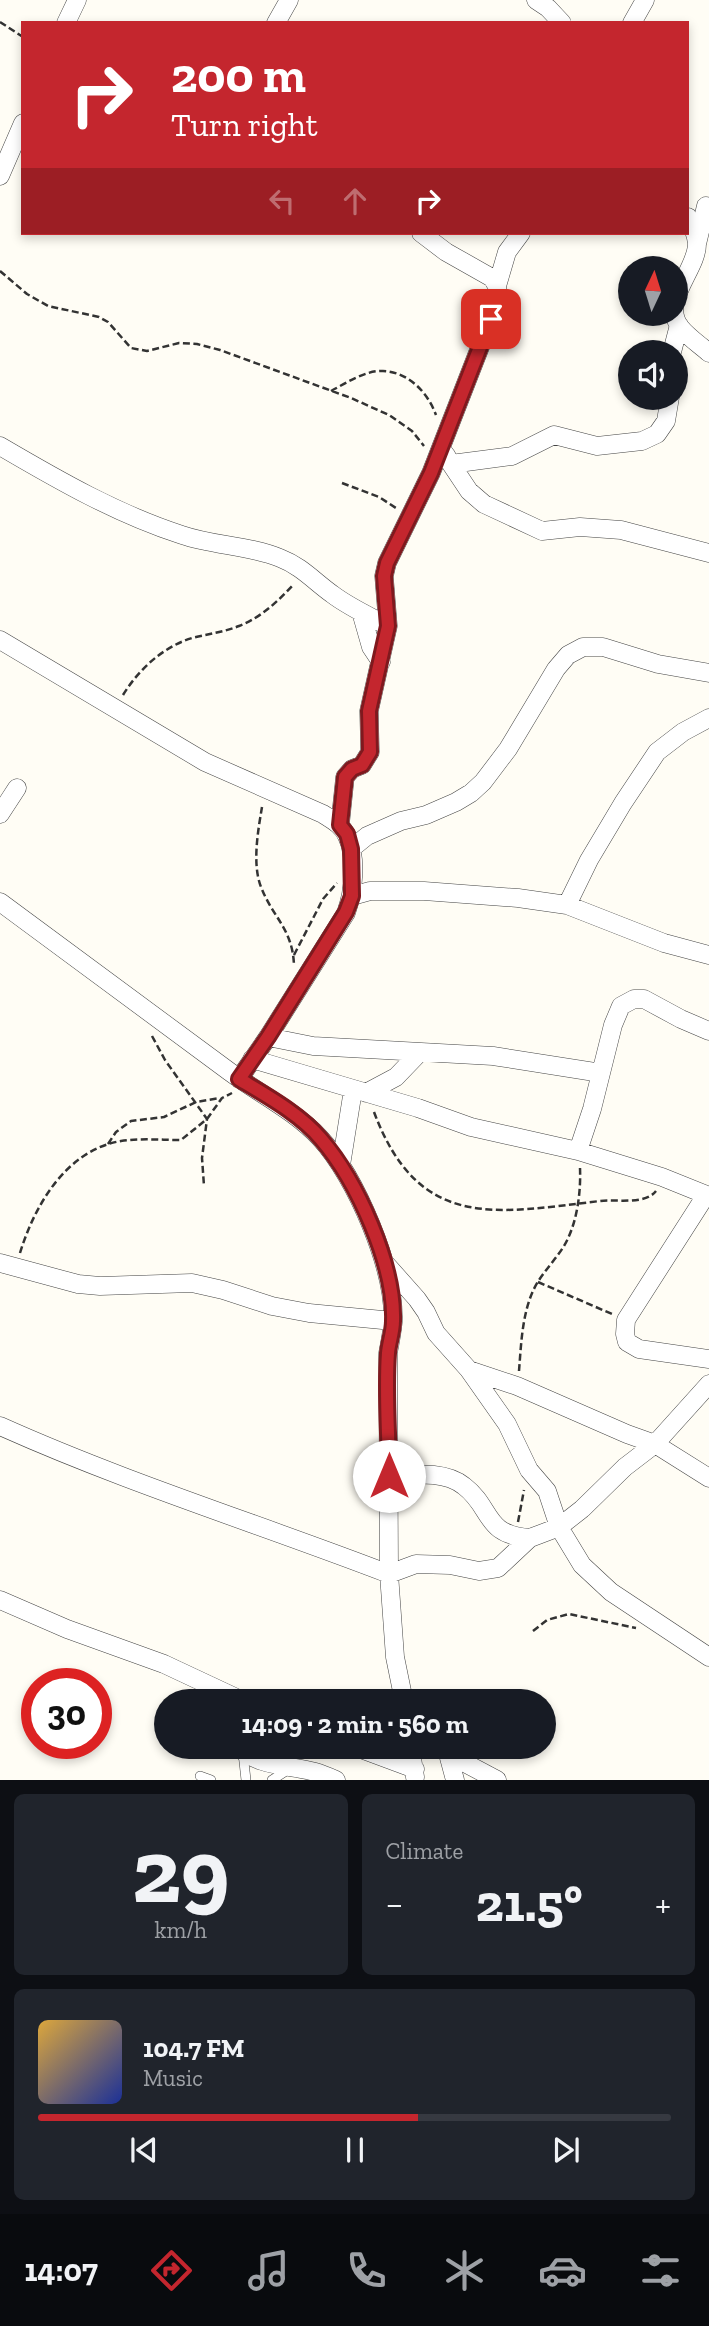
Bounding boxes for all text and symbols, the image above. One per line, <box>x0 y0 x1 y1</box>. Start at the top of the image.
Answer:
text: 200 m <box>171 46 306 105</box>
icon: right <box>56 49 147 140</box>
text: Turn right <box>171 106 318 144</box>
icon: left <box>263 182 301 220</box>
icon: ahead <box>336 182 374 220</box>
icon: right <box>409 182 447 220</box>
north arrow <box>618 256 688 326</box>
map controls <box>618 256 688 410</box>
pin <box>461 289 521 349</box>
icon: arrive <box>472 300 510 338</box>
button: sound <box>618 340 688 410</box>
position arrow <box>352 1439 426 1513</box>
speed limit sign: 30 <box>21 1668 112 1759</box>
text: 14:09 · 2 min · 560 m <box>242 1708 468 1740</box>
text: 29 <box>132 1816 230 1925</box>
text: Climate <box>386 1837 463 1865</box>
text: 21.5° <box>476 1872 583 1934</box>
text: − <box>386 1881 403 1927</box>
text: + <box>655 1881 671 1927</box>
text: km/h <box>155 1916 207 1944</box>
text: 104.7 FM <box>143 2032 244 2064</box>
text: Music <box>143 2064 203 2092</box>
icon: previous <box>125 2131 163 2169</box>
icon: pause <box>336 2131 374 2169</box>
icon: next <box>547 2131 585 2169</box>
icon: directions <box>147 2246 196 2295</box>
icon: music <box>244 2246 293 2295</box>
icon: phone <box>342 2246 391 2295</box>
icon: climate <box>440 2246 489 2295</box>
icon: car <box>538 2246 587 2295</box>
icon: filters <box>636 2246 685 2295</box>
text: 14:07 <box>24 2251 98 2289</box>

